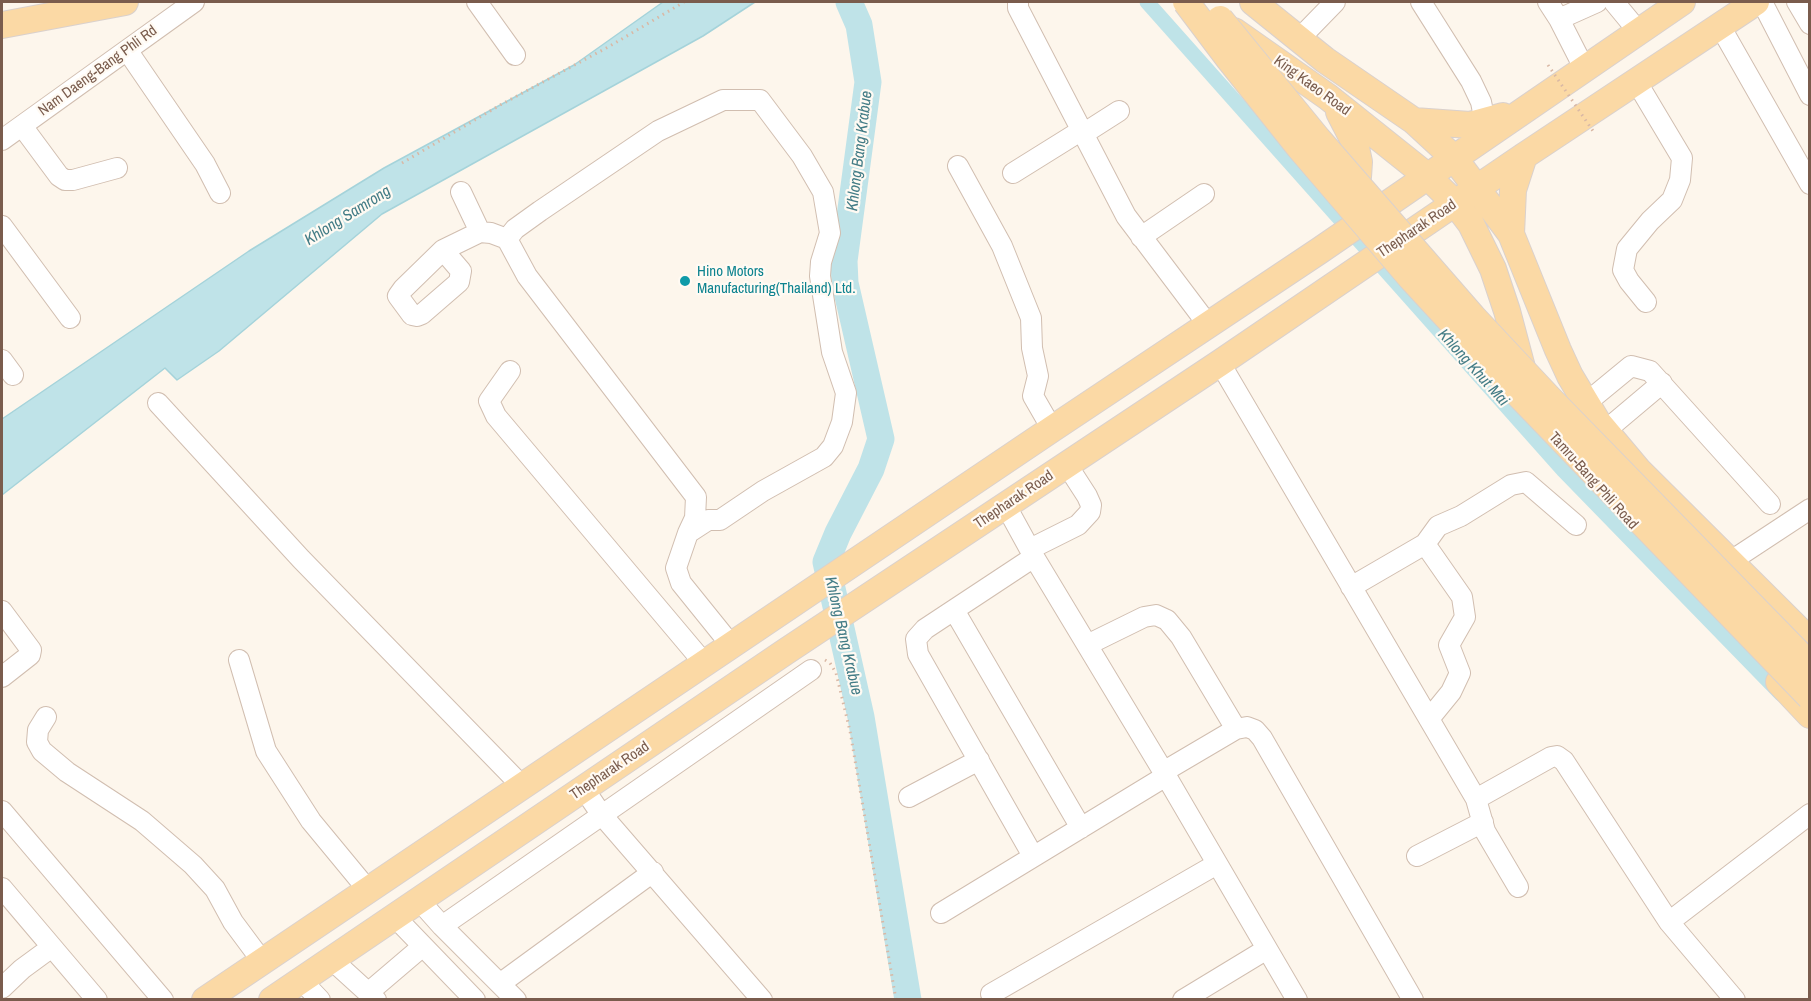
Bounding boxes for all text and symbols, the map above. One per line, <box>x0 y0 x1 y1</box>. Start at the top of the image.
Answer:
street label: Nam Daeng-Bang Phli Rd <box>35 22 161 120</box>
street label: King Kaeo Road <box>1270 52 1354 120</box>
water label: Khlong Bang Krabue <box>843 90 877 212</box>
water label: Khlong Samrong <box>301 182 395 250</box>
street label: Thepharak Road <box>1374 196 1460 262</box>
place label: Hino Motors Manufacturing(Thailand) Ltd. <box>697 263 856 298</box>
marker: Hino Motors Manufacturing(Thailand) Ltd. <box>678 274 692 288</box>
water label: Khlong Khut Mai <box>1433 326 1513 410</box>
street label: Tamru-Bang Phli Road <box>1545 429 1641 533</box>
street label: Thepharak Road <box>971 467 1057 533</box>
water label: Khlong Bang Krabue <box>820 575 866 697</box>
street label: Thepharak Road <box>567 738 653 804</box>

